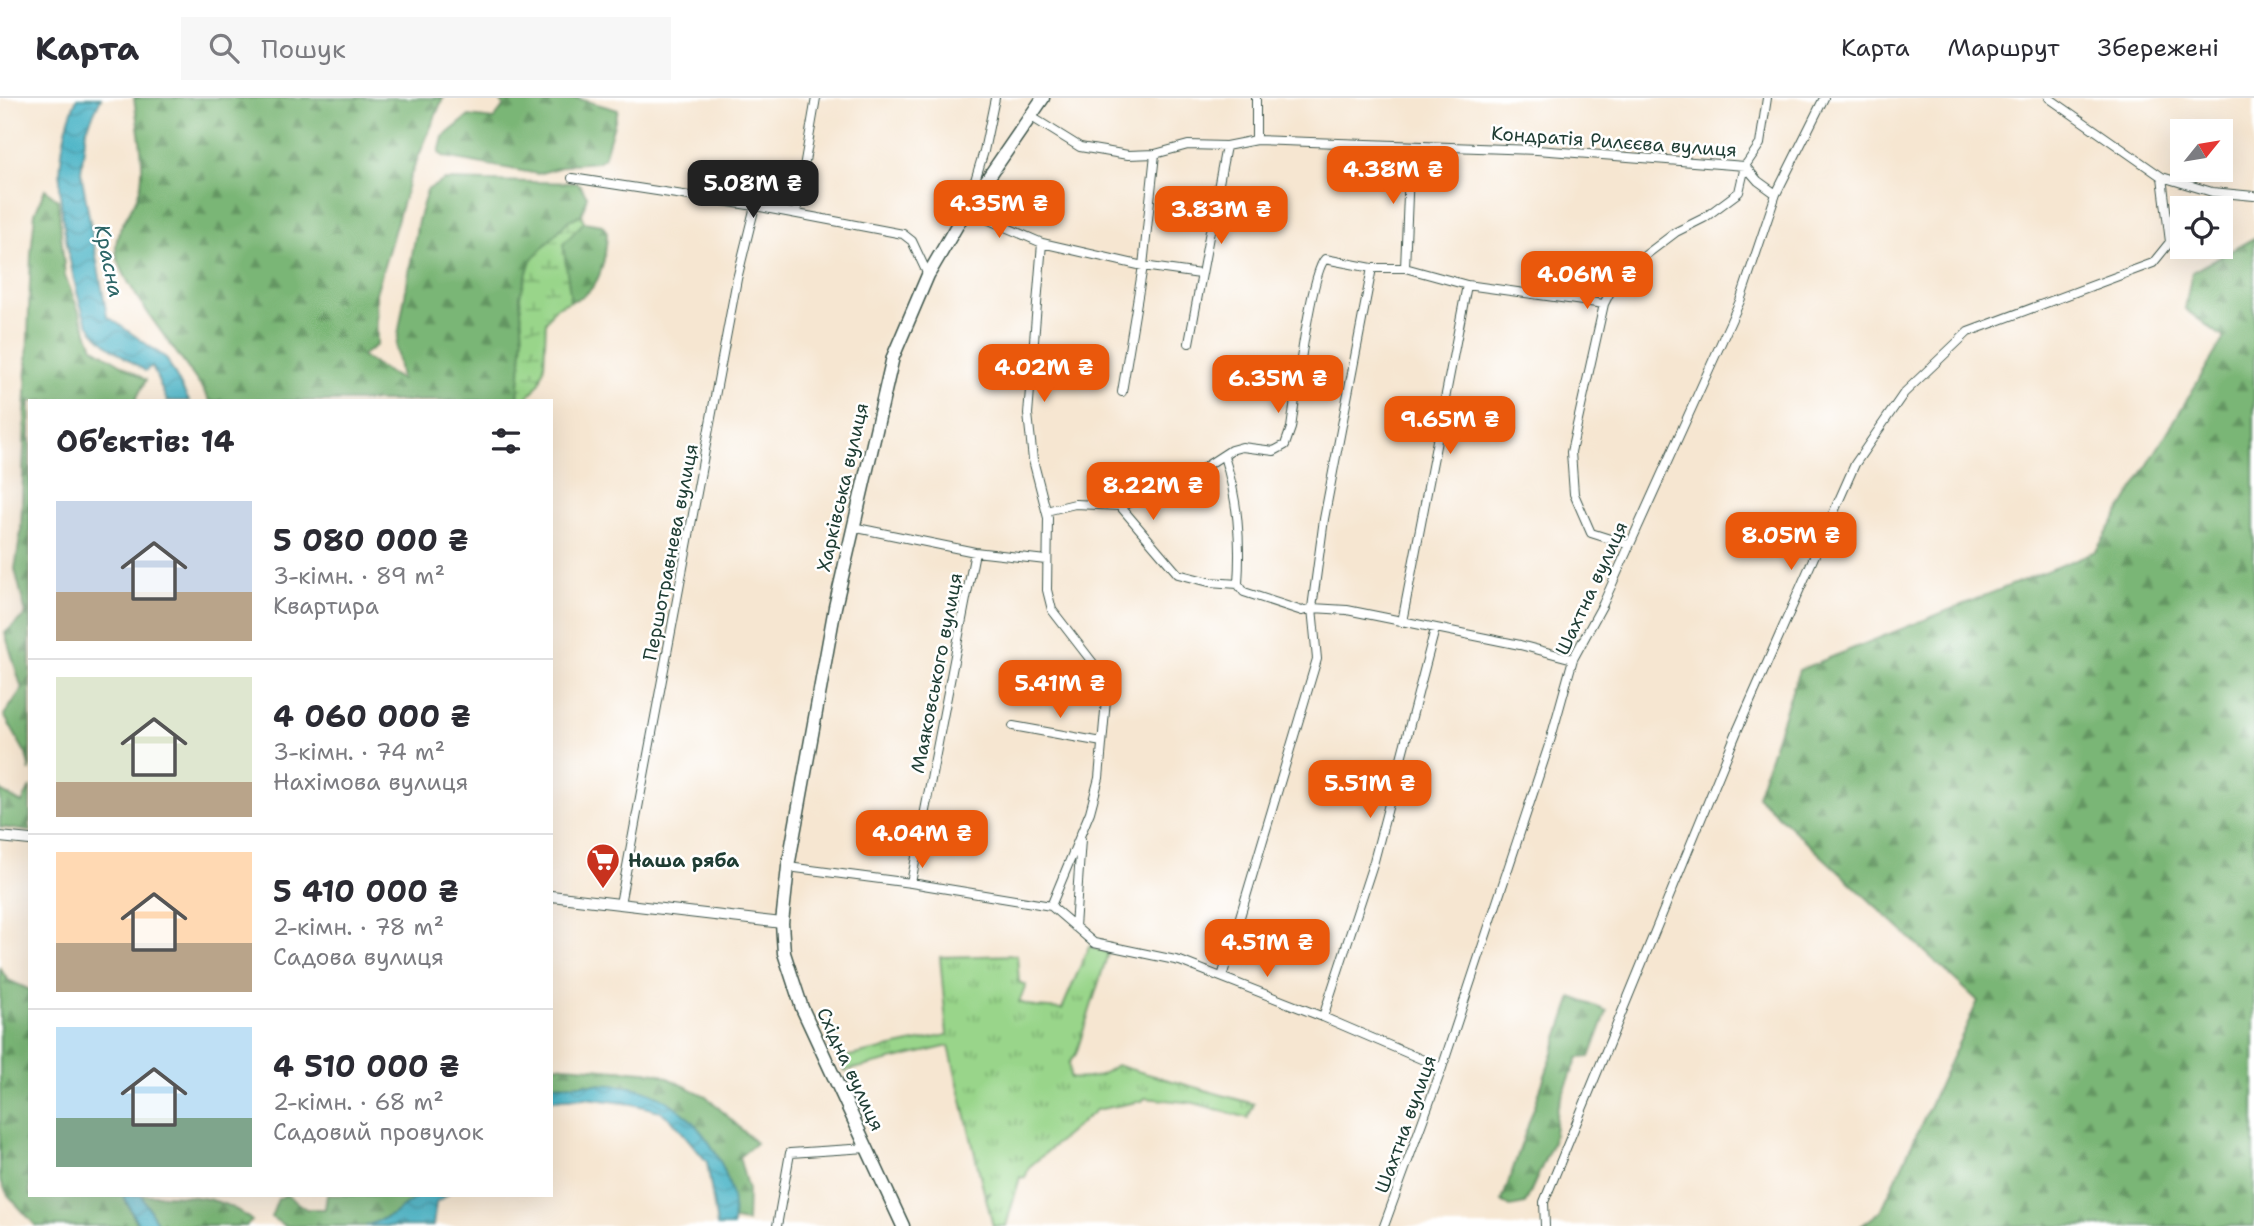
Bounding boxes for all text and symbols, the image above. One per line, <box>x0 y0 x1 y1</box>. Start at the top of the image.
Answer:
search box <box>181 17 671 80</box>
text: Карта <box>35 26 139 71</box>
icon: search <box>205 29 243 67</box>
text: Пошук <box>261 31 346 66</box>
text: Карта <box>1841 32 1910 64</box>
text: Маршрут <box>1948 32 2060 64</box>
text: Збережені <box>2098 32 2219 64</box>
north arrow <box>2170 119 2233 182</box>
map controls <box>2170 119 2233 259</box>
street label: Кондратія Рилєєва вулиця <box>1490 120 1738 163</box>
pin: 4.38M ₴ <box>1328 146 1458 206</box>
text: 4.38M ₴ <box>1343 154 1443 184</box>
pin: 5.08M ₴ <box>688 160 818 220</box>
text: 5.08M ₴ <box>704 168 802 198</box>
pin: 4.35M ₴ <box>934 180 1064 240</box>
pin: 3.83M ₴ <box>1156 186 1286 246</box>
text: 4.35M ₴ <box>950 188 1048 218</box>
text: 3.83M ₴ <box>1171 194 1271 224</box>
button: locate <box>2170 196 2233 259</box>
water label: Красна <box>88 222 130 300</box>
pin: 4.06M ₴ <box>1522 252 1652 311</box>
text: 4.06M ₴ <box>1537 259 1637 289</box>
pin: 4.02M ₴ <box>979 344 1109 404</box>
text: 4.02M ₴ <box>994 352 1094 382</box>
pin: 6.35M ₴ <box>1213 356 1343 415</box>
text: 6.35M ₴ <box>1228 363 1328 393</box>
pin: 9.65M ₴ <box>1385 396 1515 456</box>
street label: Харківська вулиця <box>811 400 874 574</box>
text: 9.65M ₴ <box>1400 404 1500 434</box>
text: Об’єктів: 14 <box>56 421 235 462</box>
icon: filters <box>487 422 525 460</box>
street label: Першотравнева вулиця <box>637 442 704 663</box>
pin: 8.22M ₴ <box>1088 462 1218 522</box>
text: 8.22M ₴ <box>1103 470 1203 500</box>
pin: 8.05M ₴ <box>1726 512 1856 572</box>
street label: Шахтна вулиця <box>1549 517 1633 659</box>
text: 5 080 000 ₴ <box>273 520 469 561</box>
text: 8.05M ₴ <box>1742 520 1840 550</box>
icon: home <box>112 529 196 613</box>
text: 3-кімн. · 89 m² <box>273 561 445 591</box>
street label: Маяковського вулиця <box>905 571 968 775</box>
text: Квартира <box>273 591 379 621</box>
pin: 5.41M ₴ <box>995 660 1125 720</box>
text: 5.41M ₴ <box>1014 668 1106 698</box>
text: 4 060 000 ₴ <box>273 696 471 737</box>
icon: home <box>112 705 196 789</box>
text: 3-кімн. · 74 m² <box>273 737 445 767</box>
pin: 5.51M ₴ <box>1305 760 1435 820</box>
text: Нахімова вулиця <box>273 767 468 797</box>
text: 5.51M ₴ <box>1324 768 1416 798</box>
pin: 4.04M ₴ <box>857 810 987 870</box>
text: 4.04M ₴ <box>872 818 972 848</box>
supermarket icon: Наша ряба <box>584 841 622 890</box>
place label: Наша ряба <box>628 848 739 873</box>
text: 5 410 000 ₴ <box>273 871 459 912</box>
icon: home <box>112 880 196 964</box>
text: 2-кімн. · 78 m² <box>273 912 444 942</box>
pin: 4.51M ₴ <box>1202 920 1332 979</box>
text: 4.51M ₴ <box>1221 927 1313 957</box>
text: Садова вулиця <box>273 942 444 972</box>
street label: Східна вулиця <box>811 1003 890 1135</box>
text: 4 510 000 ₴ <box>273 1046 460 1087</box>
street label: Шахтна вулиця <box>1369 1052 1442 1197</box>
icon: home <box>112 1055 196 1139</box>
text: 2-кімн. · 68 m² <box>273 1087 444 1117</box>
text: Садовий провулок <box>273 1117 484 1147</box>

